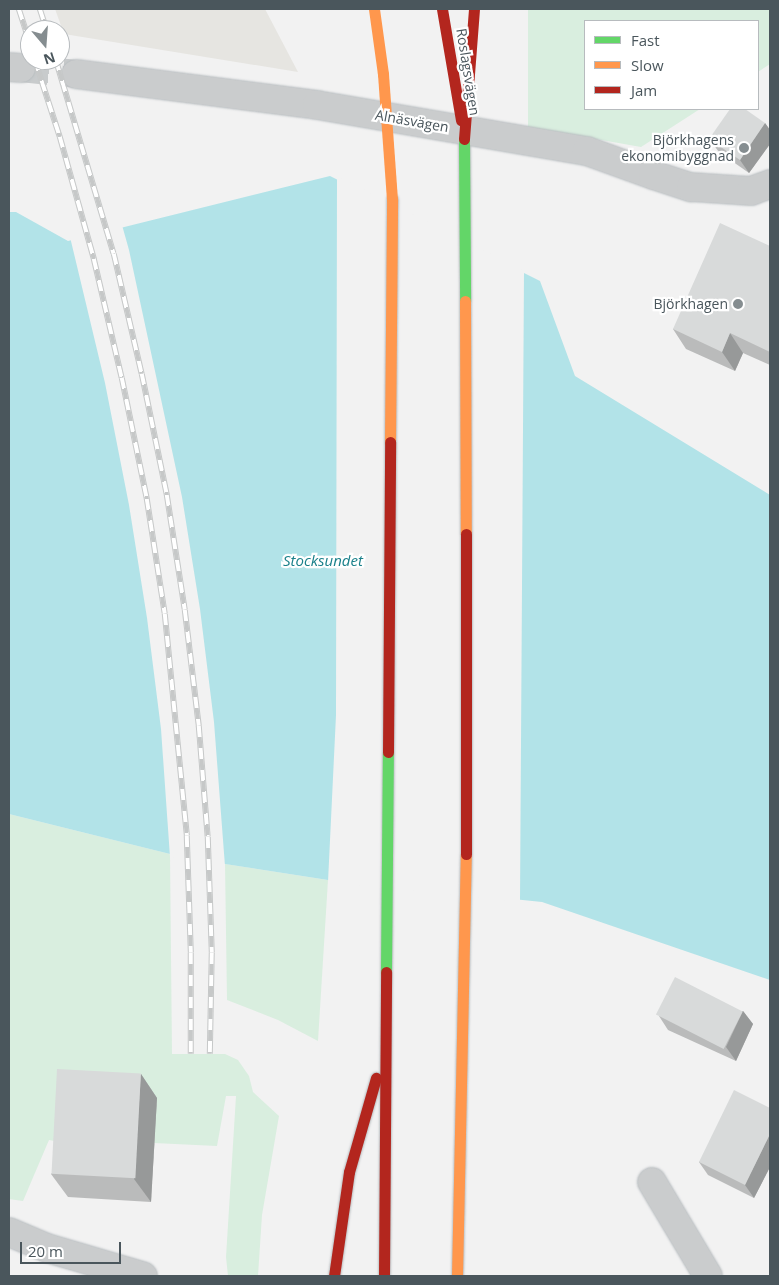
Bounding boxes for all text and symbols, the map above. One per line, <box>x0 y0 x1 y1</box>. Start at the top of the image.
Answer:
north arrow <box>20 20 70 70</box>
legend <box>584 20 759 110</box>
street label: Roslagsvägen <box>453 27 483 117</box>
text: Fast <box>631 30 660 50</box>
text: N <box>41 48 58 70</box>
text: Slow <box>631 55 664 75</box>
text: Jam <box>631 80 657 100</box>
street label: Alnäsvägen <box>374 106 450 136</box>
place label: Björkhagens ekonomibyggnad <box>621 132 734 164</box>
marker: Björkhagens ekonomibyggnad <box>738 142 750 154</box>
place label: Björkhagen <box>654 296 728 312</box>
marker: Björkhagen <box>732 298 744 310</box>
water label: Stocksundet <box>283 552 363 570</box>
scale bar <box>22 1232 124 1264</box>
text: 20 m <box>28 1241 63 1261</box>

